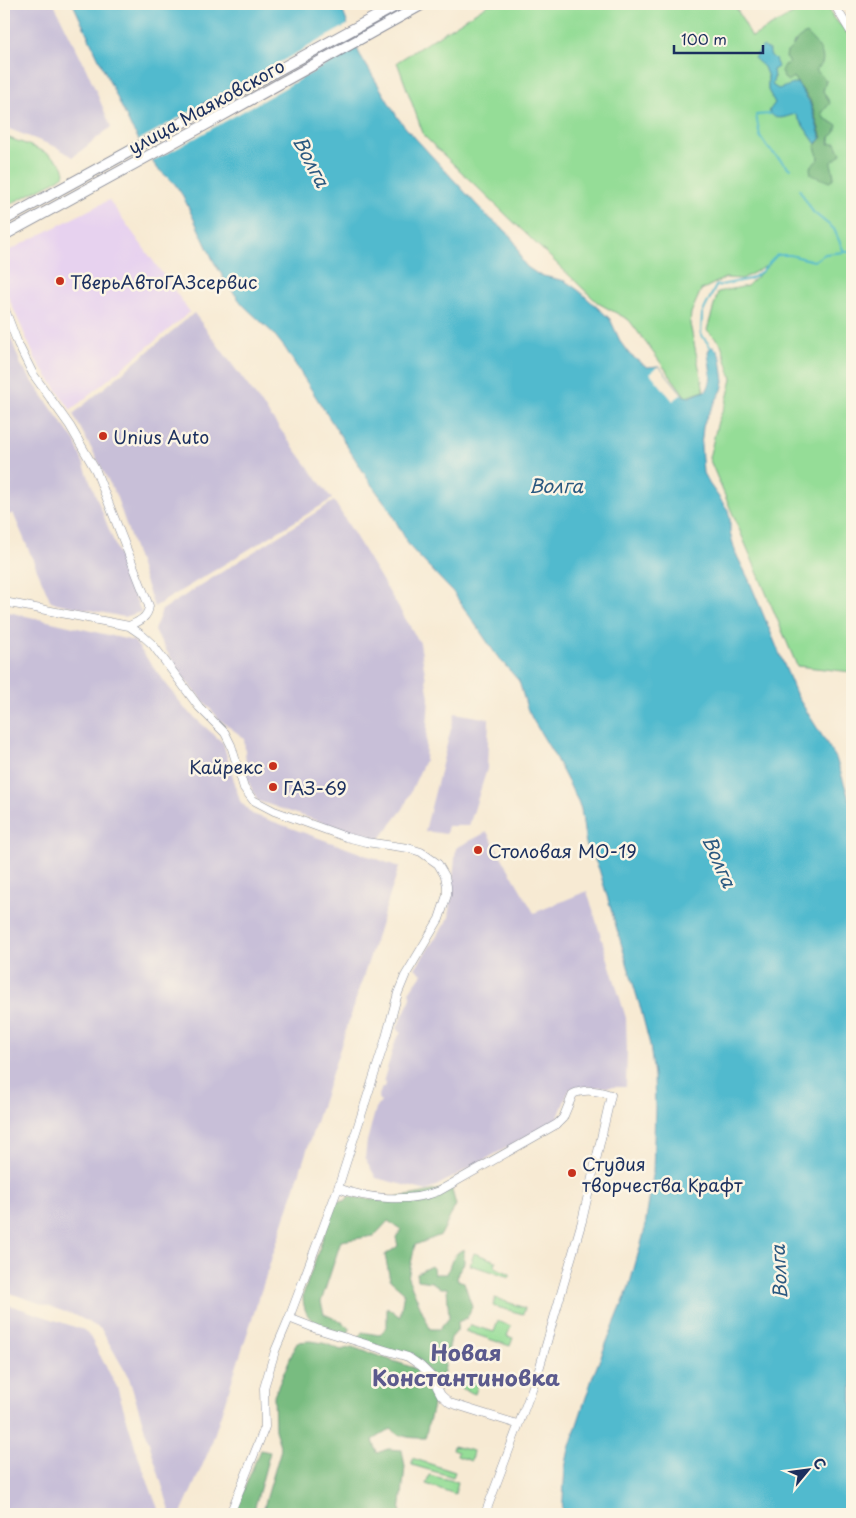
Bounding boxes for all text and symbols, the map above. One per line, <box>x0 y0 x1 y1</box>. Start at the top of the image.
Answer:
scale bar <box>674 22 762 54</box>
text: 100 m <box>681 27 727 50</box>
street label: улица Маяковского <box>123 52 289 160</box>
water label: Волга <box>287 130 338 193</box>
place label: ТверьАвтоГАЗсервис <box>70 268 257 295</box>
marker: ТверьАвтоГАЗсервис <box>54 275 66 287</box>
place label: Unius Auto <box>113 423 209 450</box>
marker: Unius Auto <box>97 430 109 442</box>
water label: Волга <box>529 471 584 499</box>
place label: Кайрекс <box>189 753 263 780</box>
marker: Кайрекс <box>267 760 279 772</box>
place label: ГАЗ-69 <box>283 774 347 801</box>
marker: ГАЗ-69 <box>267 781 279 793</box>
water label: Волга <box>696 831 744 893</box>
place label: Столовая МО-19 <box>488 837 637 864</box>
marker: Столовая МО-19 <box>472 844 484 856</box>
place label: Студия творчества Крафт <box>582 1150 743 1198</box>
marker: Студия творчества Крафт <box>566 1167 578 1179</box>
water label: Волга <box>763 1243 793 1300</box>
district label: Новая Константиновка <box>372 1335 560 1393</box>
north arrow <box>784 1446 834 1496</box>
text: С <box>808 1454 832 1473</box>

